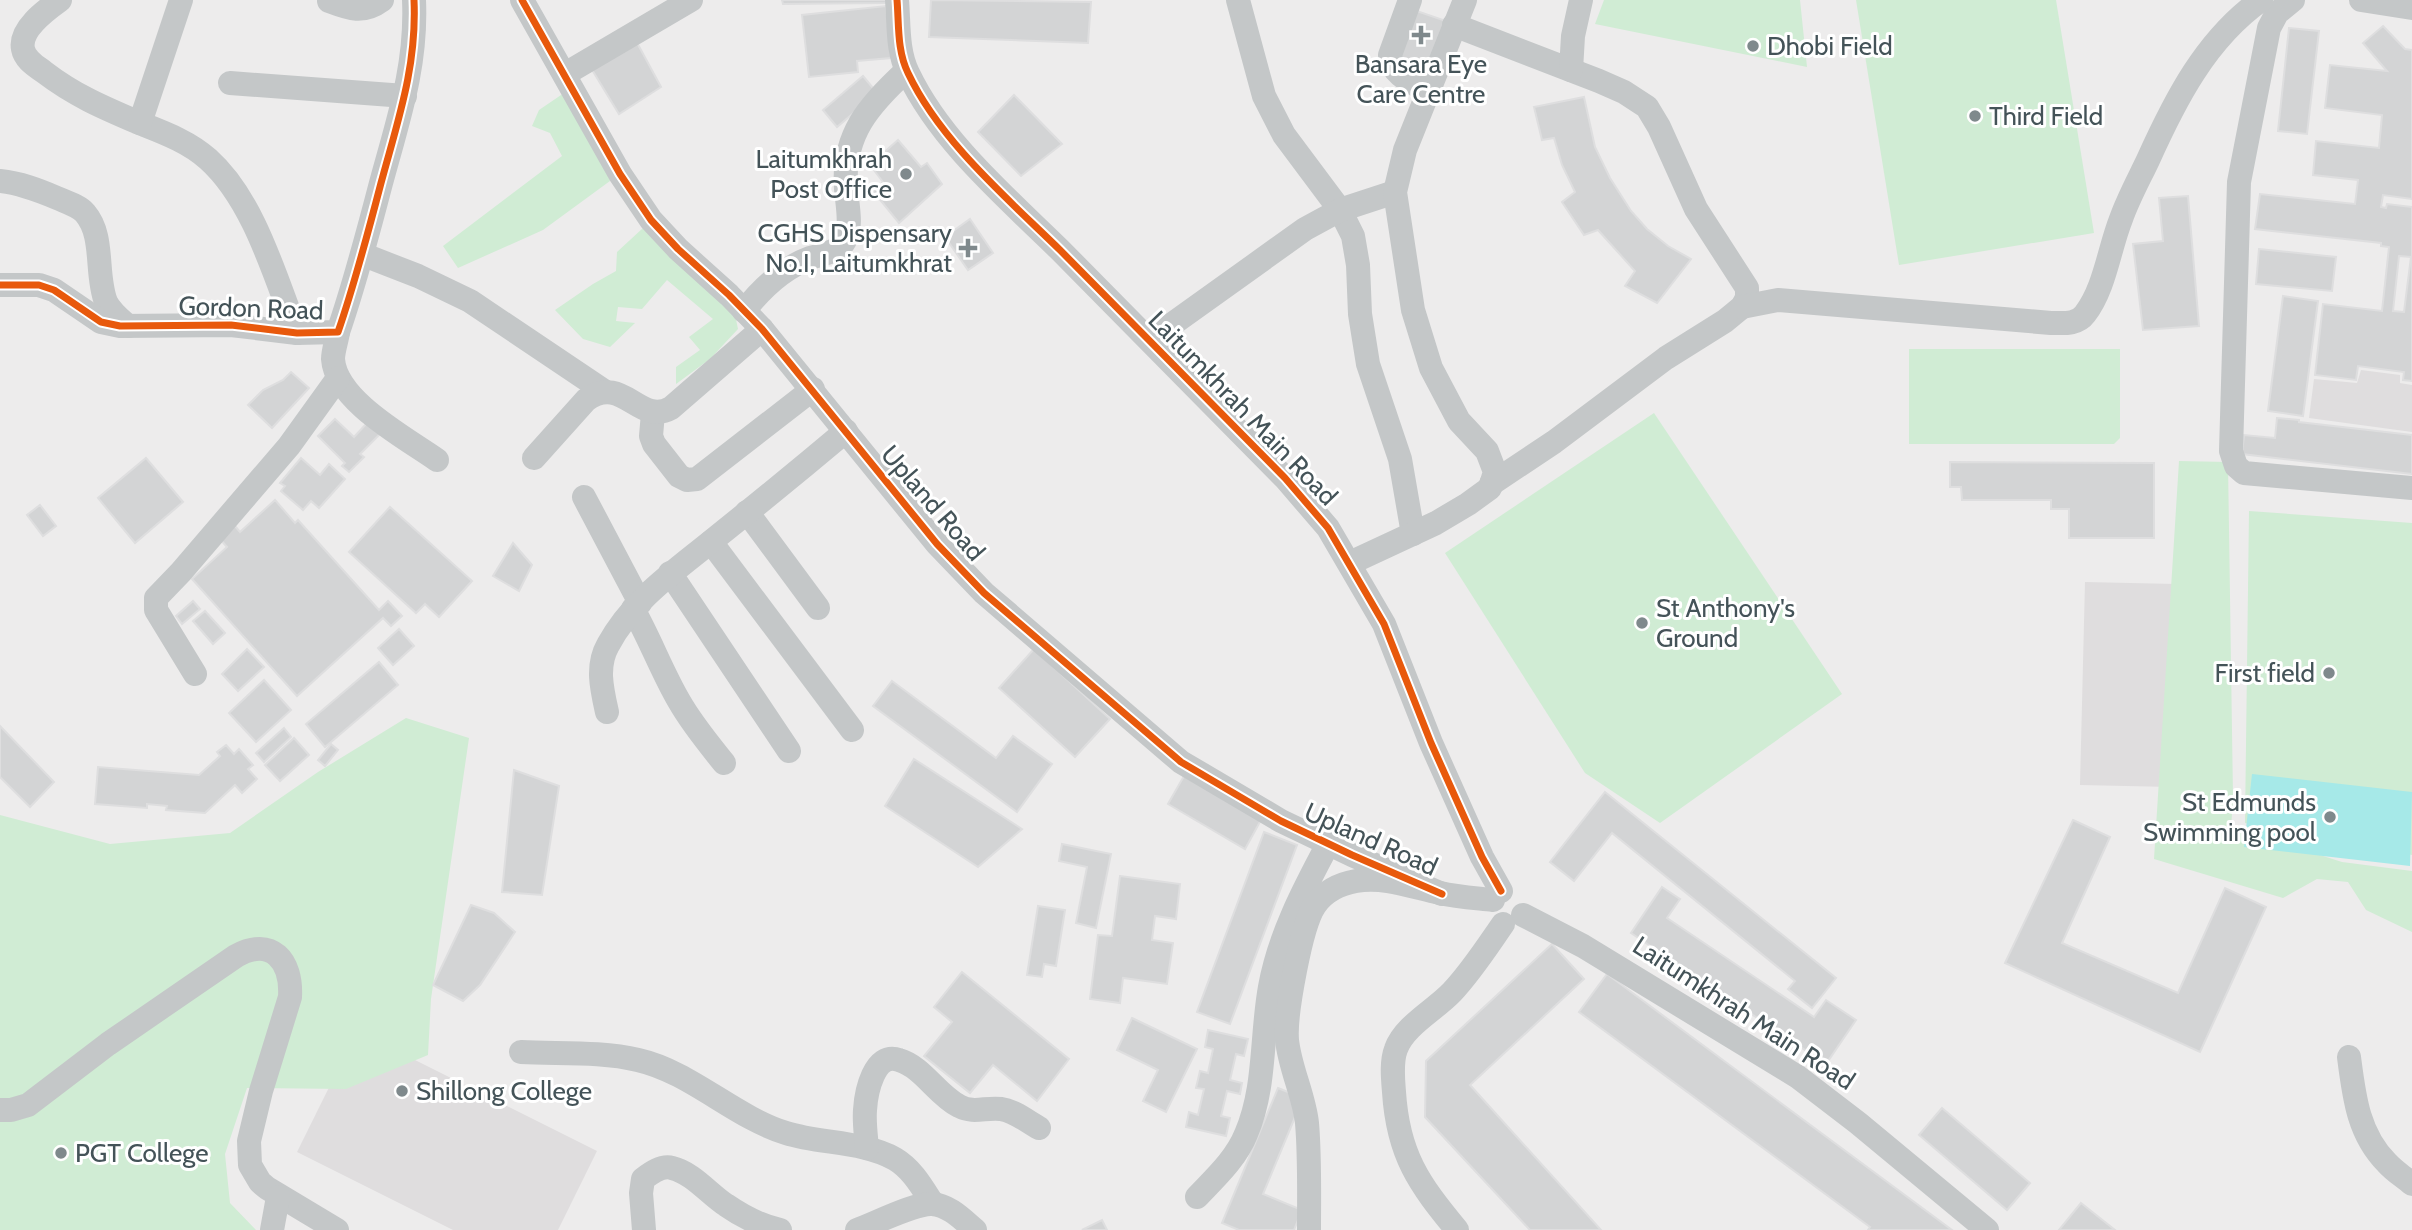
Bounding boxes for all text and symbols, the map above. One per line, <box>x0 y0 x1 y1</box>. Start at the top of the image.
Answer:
marker: Bansara Eye Care Centre <box>1411 25 1431 45</box>
place label: Dhobi Field <box>1767 30 1893 62</box>
marker: Dhobi Field <box>1745 38 1761 54</box>
place label: Bansara Eye Care Centre <box>1355 48 1487 110</box>
place label: Third Field <box>1989 100 2103 132</box>
marker: Third Field <box>1967 108 1983 124</box>
place label: Laitumkhrah Post Office <box>755 143 892 205</box>
marker: Laitumkhrah Post Office <box>898 166 914 182</box>
place label: CGHS Dispensary No.I, Laitumkhrat <box>758 217 952 279</box>
marker: CGHS Dispensary No.I, Laitumkhrat <box>958 238 978 258</box>
street label: Gordon Road <box>178 289 324 327</box>
street label: Laitumkhrah Main Road <box>1142 304 1344 512</box>
street label: Upland Road <box>874 439 992 567</box>
place label: St Anthony's Ground <box>1656 592 1795 654</box>
marker: St Anthony's Ground <box>1634 615 1650 631</box>
place label: First field <box>2215 657 2315 689</box>
marker: First field <box>2321 665 2337 681</box>
place label: St Edmunds Swimming pool <box>2143 786 2316 848</box>
street label: Upland Road <box>1299 795 1443 883</box>
marker: St Edmunds Swimming pool <box>2322 809 2338 825</box>
street label: Laitumkhrah Main Road <box>1627 929 1861 1097</box>
place label: Shillong College <box>416 1075 592 1107</box>
marker: Shillong College <box>394 1083 410 1099</box>
place label: PGT College <box>75 1137 209 1169</box>
marker: PGT College <box>53 1145 69 1161</box>

